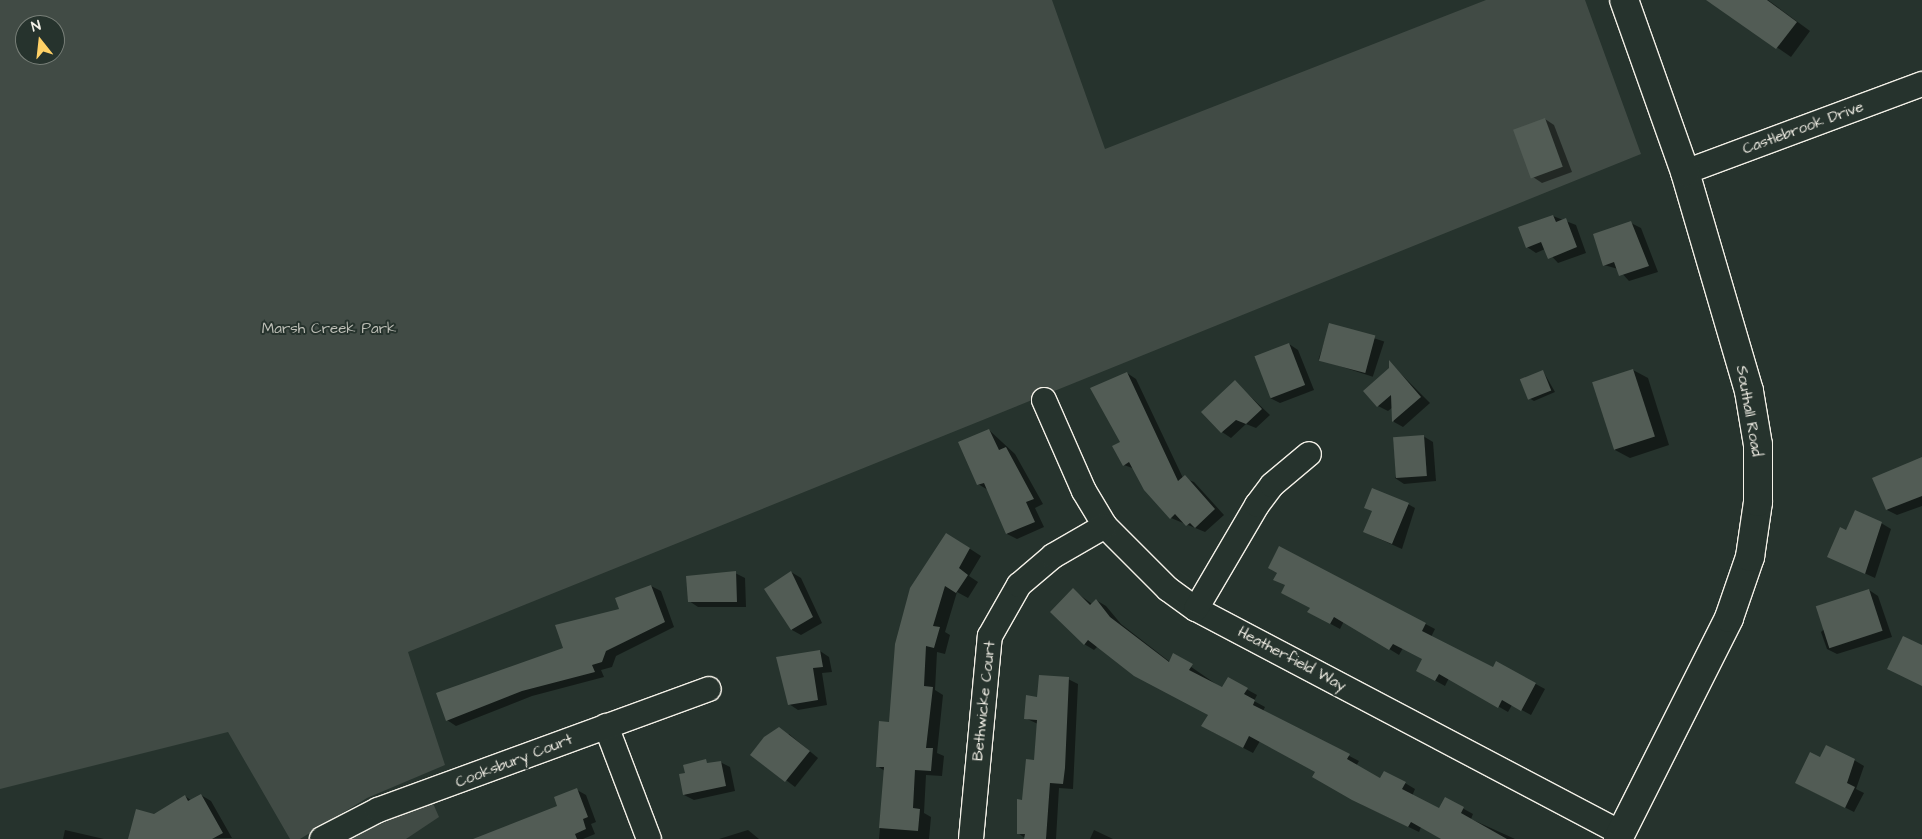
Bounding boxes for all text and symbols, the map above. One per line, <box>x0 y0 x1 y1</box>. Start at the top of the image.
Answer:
north arrow <box>15 15 65 65</box>
text: N <box>29 16 43 37</box>
street label: Castlebrook Drive <box>1740 98 1866 158</box>
park label: Marsh Creek Park <box>262 320 396 338</box>
street label: Southall Road <box>1732 364 1766 458</box>
street label: Heatherfield Way <box>1235 623 1349 695</box>
street label: Bethwicke Court <box>969 640 999 762</box>
street label: Cooksbury Court <box>453 730 575 792</box>

